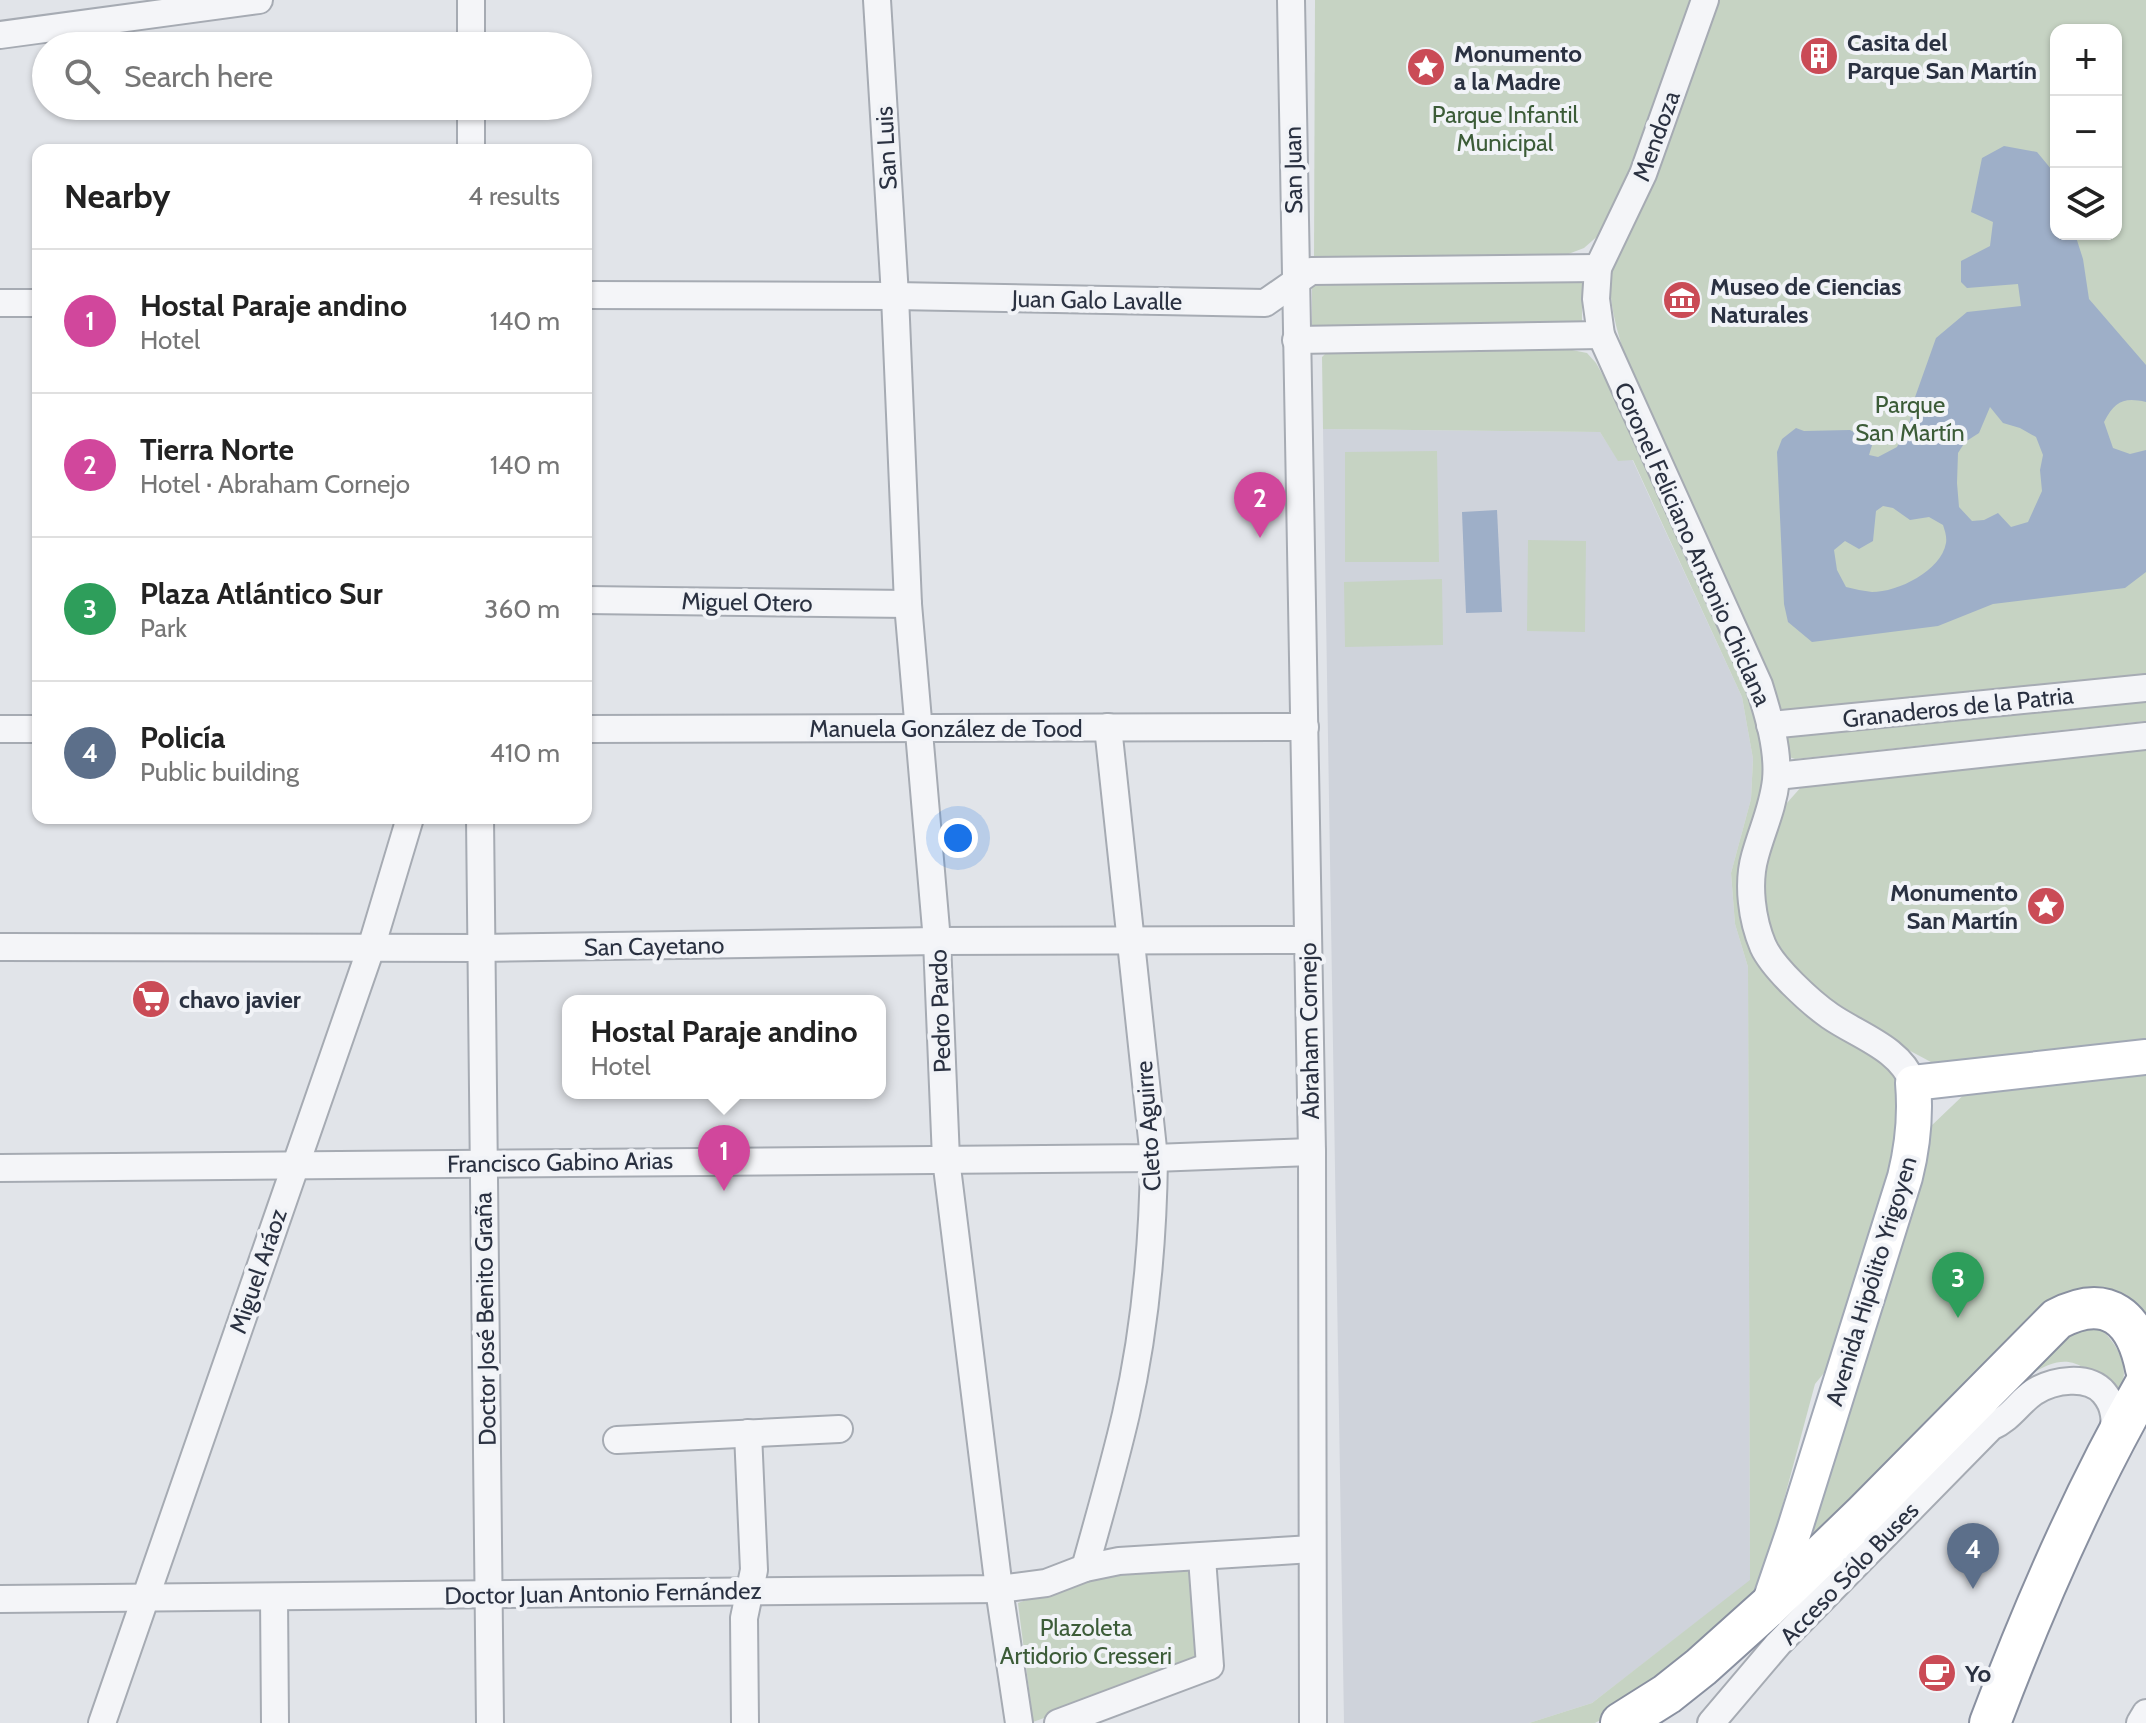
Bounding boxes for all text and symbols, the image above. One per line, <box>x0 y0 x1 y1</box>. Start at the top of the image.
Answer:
map controls <box>2050 24 2122 240</box>
button: + <box>2050 24 2122 96</box>
place label: Casita del Parque San Martín <box>1847 28 2037 85</box>
search box <box>32 32 592 120</box>
building icon: Casita del Parque San Martín <box>1798 35 1840 77</box>
place label: Monumento a la Madre <box>1454 39 1582 96</box>
place icon: Monumento a la Madre <box>1405 46 1447 88</box>
icon: search <box>60 54 104 98</box>
text: Search here <box>124 58 273 95</box>
street label: Mendoza <box>1626 86 1686 185</box>
button: − <box>2050 96 2122 168</box>
park label: Parque Infantil Municipal <box>1432 100 1579 157</box>
street label: San Luis <box>869 105 903 191</box>
street label: San Juan <box>1278 126 1308 214</box>
button: layers <box>2050 168 2122 240</box>
text: Nearby <box>64 175 171 217</box>
text: 4 results <box>468 180 560 212</box>
place label: Museo de Ciencias Naturales <box>1710 272 1901 329</box>
museum icon: Museo de Ciencias Naturales <box>1661 279 1703 321</box>
street label: Juan Galo Lavalle <box>1011 284 1182 316</box>
text: Hostal Paraje andino <box>140 287 407 324</box>
text: 1 <box>85 305 95 337</box>
text: 140 m <box>490 305 560 337</box>
text: Hotel <box>140 324 200 356</box>
street label: Coronel Feliciano Antonio Chiclana <box>1608 378 1778 711</box>
park label: Parque San Martín <box>1855 390 1965 447</box>
text: Tierra Norte <box>140 431 294 468</box>
text: 2 <box>83 449 97 481</box>
text: 140 m <box>490 449 560 481</box>
text: Hotel · Abraham Cornejo <box>140 468 410 500</box>
pin: 2 <box>1234 472 1286 538</box>
text: Plaza Atlántico Sur <box>140 575 383 612</box>
street label: Miguel Otero <box>681 586 813 618</box>
text: 3 <box>83 593 97 625</box>
text: 360 m <box>484 593 560 625</box>
text: Park <box>140 612 187 644</box>
street label: Granaderos de la Patria <box>1841 680 2075 734</box>
street label: Manuela González de Tood <box>809 714 1083 743</box>
text: Policía <box>140 719 226 756</box>
text: 4 <box>82 737 98 769</box>
text: 410 m <box>490 737 560 769</box>
text: Public building <box>140 756 299 788</box>
your location <box>938 818 978 858</box>
place label: Monumento San Martín <box>1890 878 2018 935</box>
place icon: Monumento San Martín <box>2025 885 2067 927</box>
street label: San Cayetano <box>583 930 725 962</box>
street label: Abraham Cornejo <box>1293 942 1325 1120</box>
street label: Pedro Pardo <box>923 949 957 1073</box>
supermarket icon: chavo javier <box>130 978 172 1020</box>
place label: chavo javier <box>179 985 301 1014</box>
popup <box>562 995 886 1099</box>
text: Hostal Paraje andino <box>590 1013 858 1050</box>
text: Hotel <box>590 1050 651 1082</box>
street label: Cleto Aguirre <box>1129 1060 1167 1192</box>
pin: 1 <box>698 1125 750 1191</box>
street label: Francisco Gabino Arias <box>447 1146 673 1178</box>
street label: Avenida Hipólito Yrigoyen <box>1819 1153 1923 1409</box>
street label: Doctor José Benito Graña <box>468 1191 502 1446</box>
street label: Miguel Aráoz <box>223 1205 293 1337</box>
pin: 3 <box>1932 1252 1984 1318</box>
street label: Acceso Sólo Buses <box>1774 1496 1924 1650</box>
pin: 4 <box>1947 1523 1999 1589</box>
street label: Doctor Juan Antonio Fernández <box>444 1576 762 1610</box>
park label: Plazoleta Artidorio Cresseri <box>1000 1613 1172 1670</box>
cafe icon: Yo <box>1916 1652 1958 1694</box>
place label: Yo <box>1964 1659 1992 1688</box>

